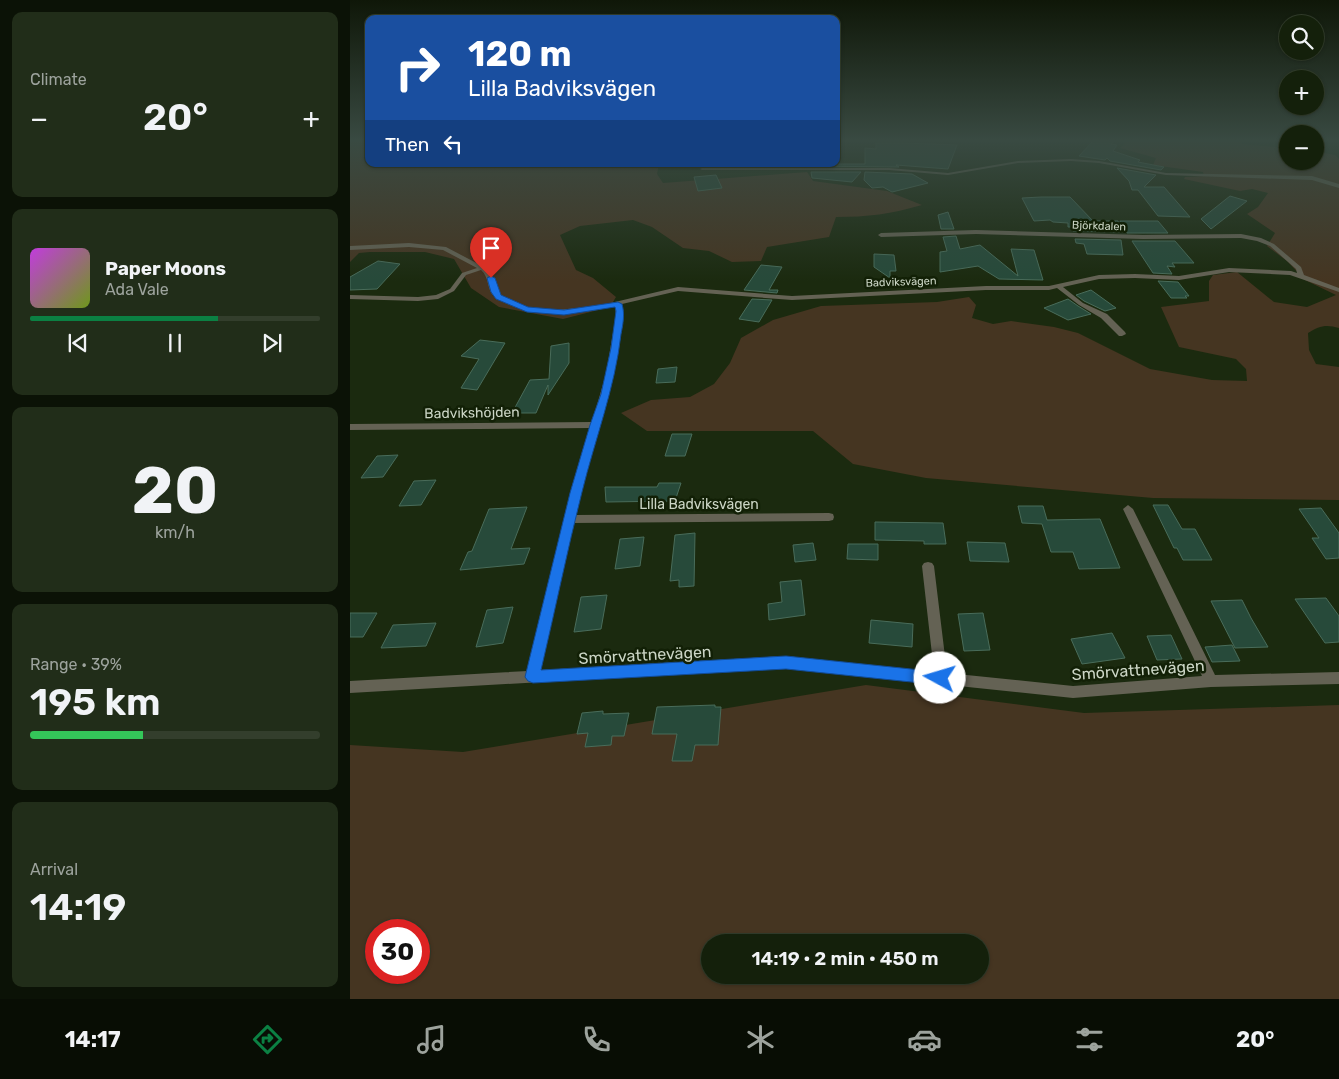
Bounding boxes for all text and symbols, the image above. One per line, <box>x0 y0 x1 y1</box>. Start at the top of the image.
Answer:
map controls <box>1279 15 1324 170</box>
button: search <box>1279 15 1324 60</box>
text: 120 m <box>468 33 571 75</box>
icon: right <box>385 35 450 100</box>
text: Climate <box>30 70 87 89</box>
button: + <box>1279 70 1324 115</box>
text: Lilla Badviksvägen <box>468 75 656 102</box>
text: 20° <box>143 94 208 140</box>
text: − <box>30 102 48 135</box>
text: + <box>303 102 320 135</box>
button: − <box>1279 125 1324 170</box>
icon: left <box>439 130 467 158</box>
text: Then <box>385 133 429 156</box>
street label: Björkdalen <box>1072 219 1126 233</box>
pin <box>470 227 512 278</box>
icon: arrive <box>477 234 505 262</box>
text: Paper Moons <box>105 257 226 280</box>
street label: Badviksvägen <box>865 274 937 290</box>
text: Ada Vale <box>105 280 169 299</box>
icon: previous <box>64 329 92 357</box>
icon: pause <box>161 329 189 357</box>
icon: next <box>258 329 286 357</box>
street label: Badvikshöjden <box>424 404 520 422</box>
text: 20 <box>132 452 218 529</box>
street label: Lilla Badviksvägen <box>639 496 759 513</box>
text: km/h <box>155 523 195 542</box>
street label: Smörvattnevägen <box>578 642 712 668</box>
position arrow <box>913 651 965 703</box>
text: Range · 39% <box>30 655 122 674</box>
street label: Smörvattnevägen <box>1071 656 1205 684</box>
text: 195 km <box>30 679 161 725</box>
text: Arrival <box>30 860 78 879</box>
text: 14:19 <box>30 884 126 930</box>
speed limit sign: 30 <box>365 919 430 984</box>
text: 14:19 · 2 min · 450 m <box>751 947 939 970</box>
icon: directions <box>250 1022 285 1057</box>
icon: music <box>414 1022 449 1057</box>
icon: phone <box>579 1022 614 1057</box>
icon: climate <box>743 1022 778 1057</box>
icon: car <box>907 1022 942 1057</box>
icon: filters <box>1072 1022 1107 1057</box>
text: 14:17 <box>65 1026 121 1053</box>
text: 20° <box>1236 1026 1274 1053</box>

